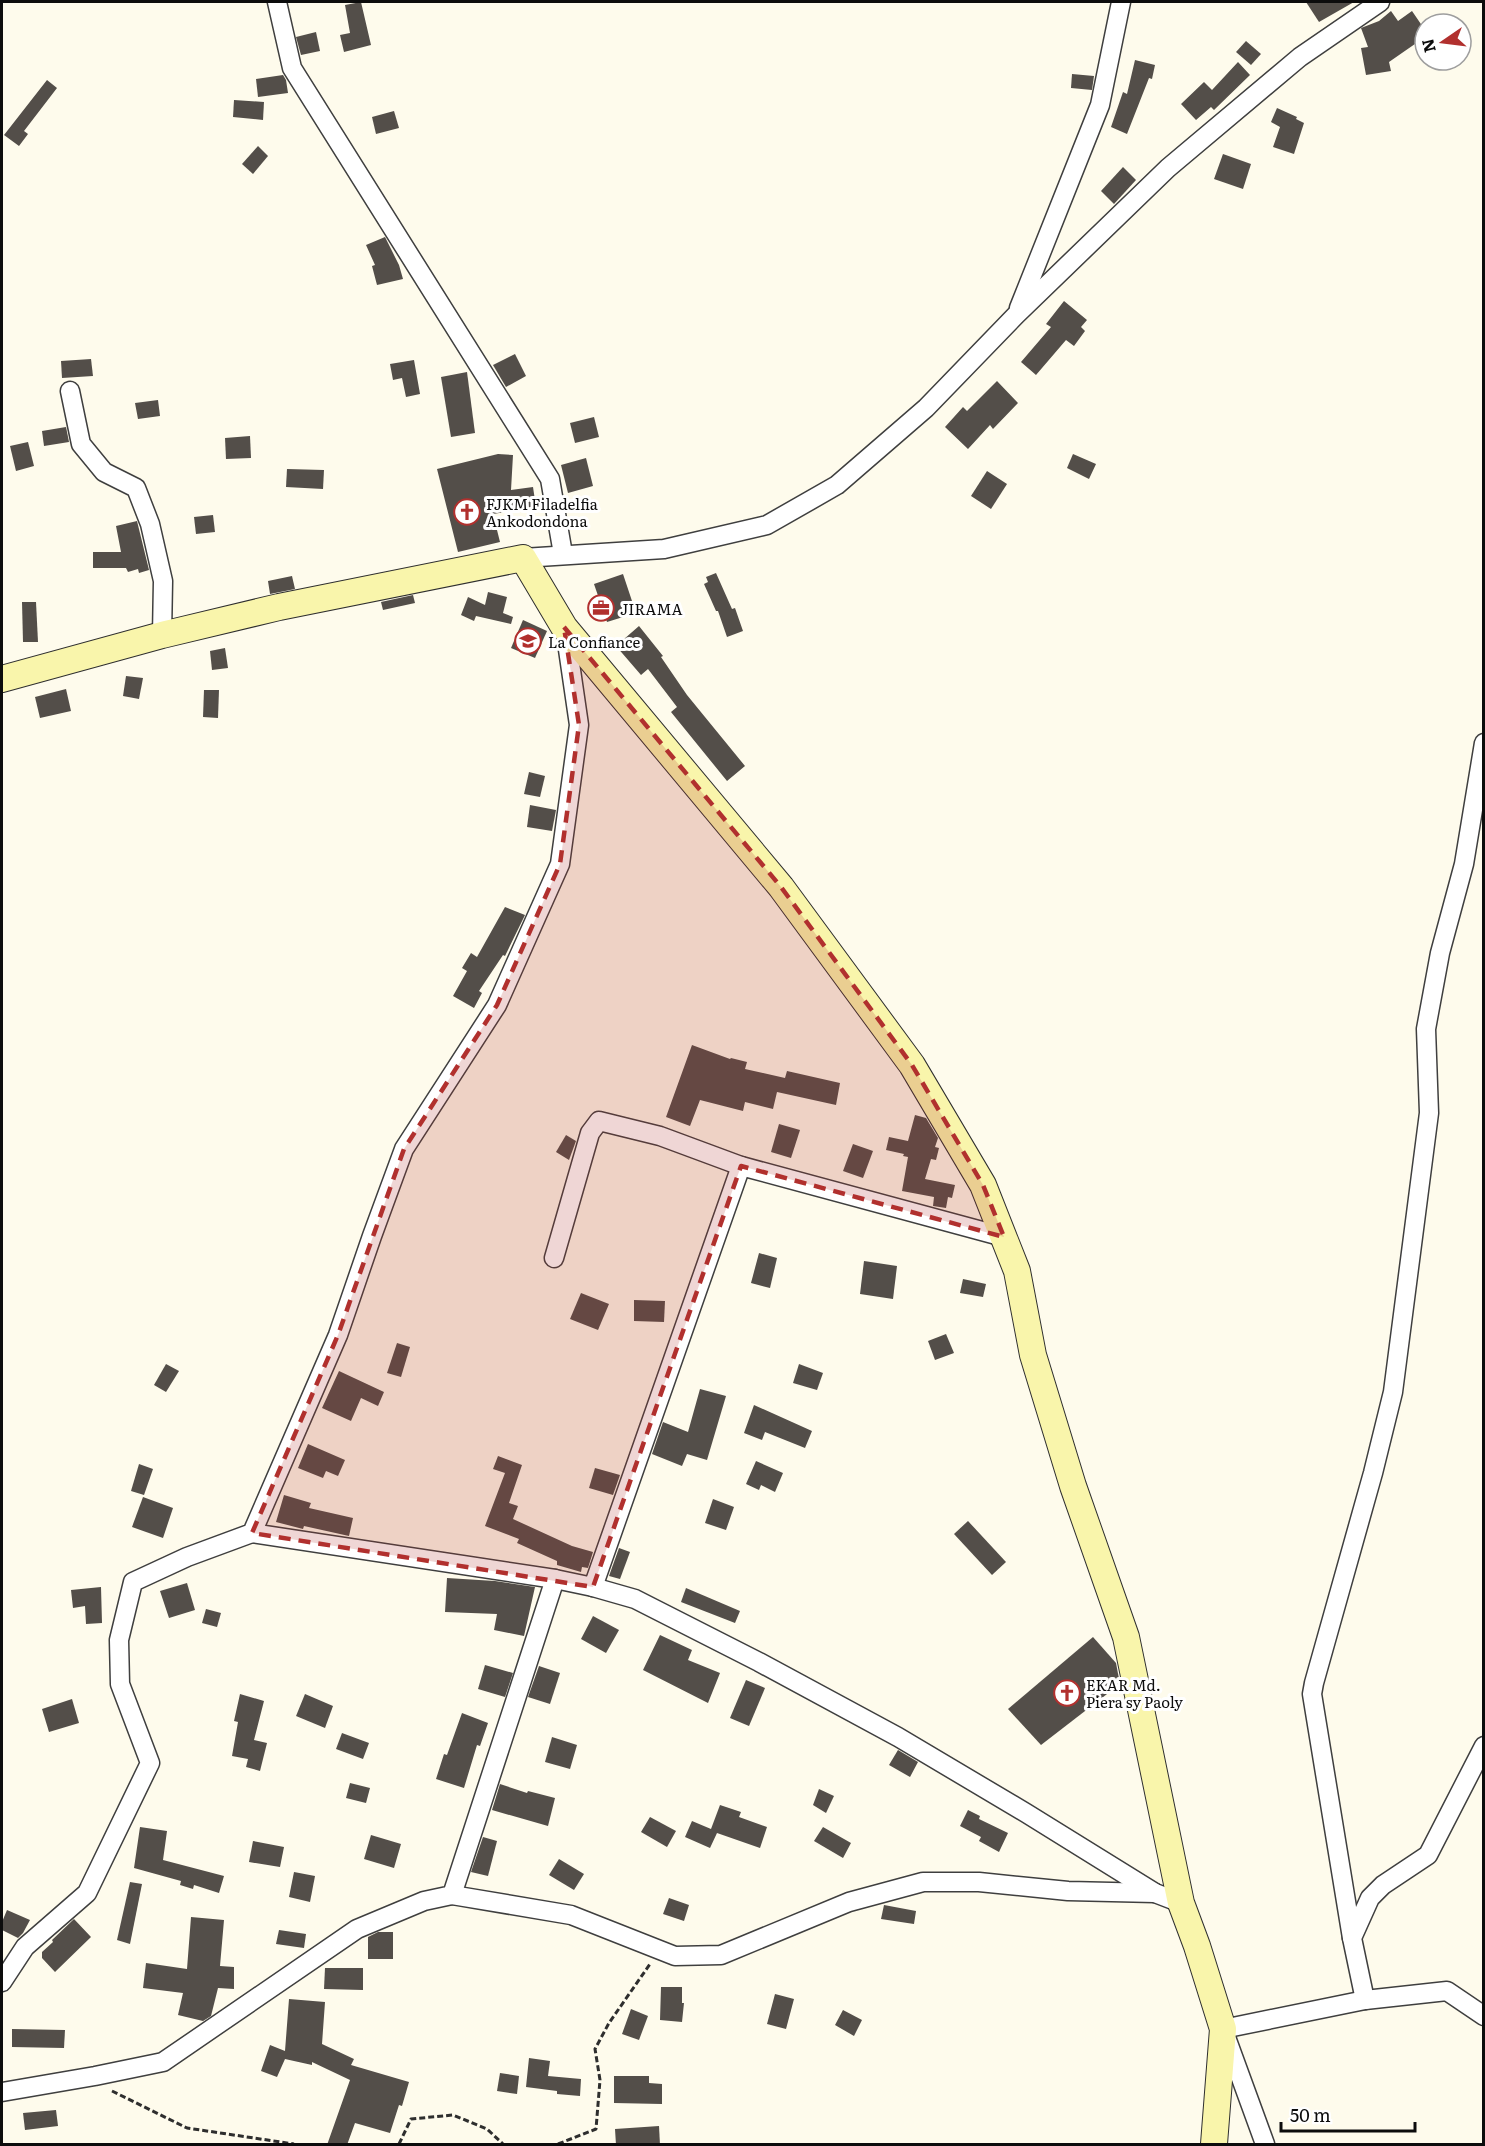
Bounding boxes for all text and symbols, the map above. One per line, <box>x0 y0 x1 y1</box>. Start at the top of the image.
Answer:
north arrow <box>1413 12 1473 72</box>
text: N <box>1414 36 1441 55</box>
place label: FJKM Filadelfia Ankodondona <box>486 492 599 532</box>
church icon: FJKM Filadelfia Ankodondona <box>452 497 482 527</box>
office icon: JIRAMA <box>586 593 616 623</box>
place label: JIRAMA <box>620 597 682 620</box>
school or university icon: La Confiance <box>513 626 543 656</box>
place label: La Confiance <box>548 630 641 653</box>
place label: EKAR Md. Piera sy Paoly <box>1086 1673 1183 1713</box>
church icon: EKAR Md. Piera sy Paoly <box>1052 1678 1082 1708</box>
scale bar <box>1281 2095 1414 2133</box>
text: 50 m <box>1290 2101 1331 2128</box>

